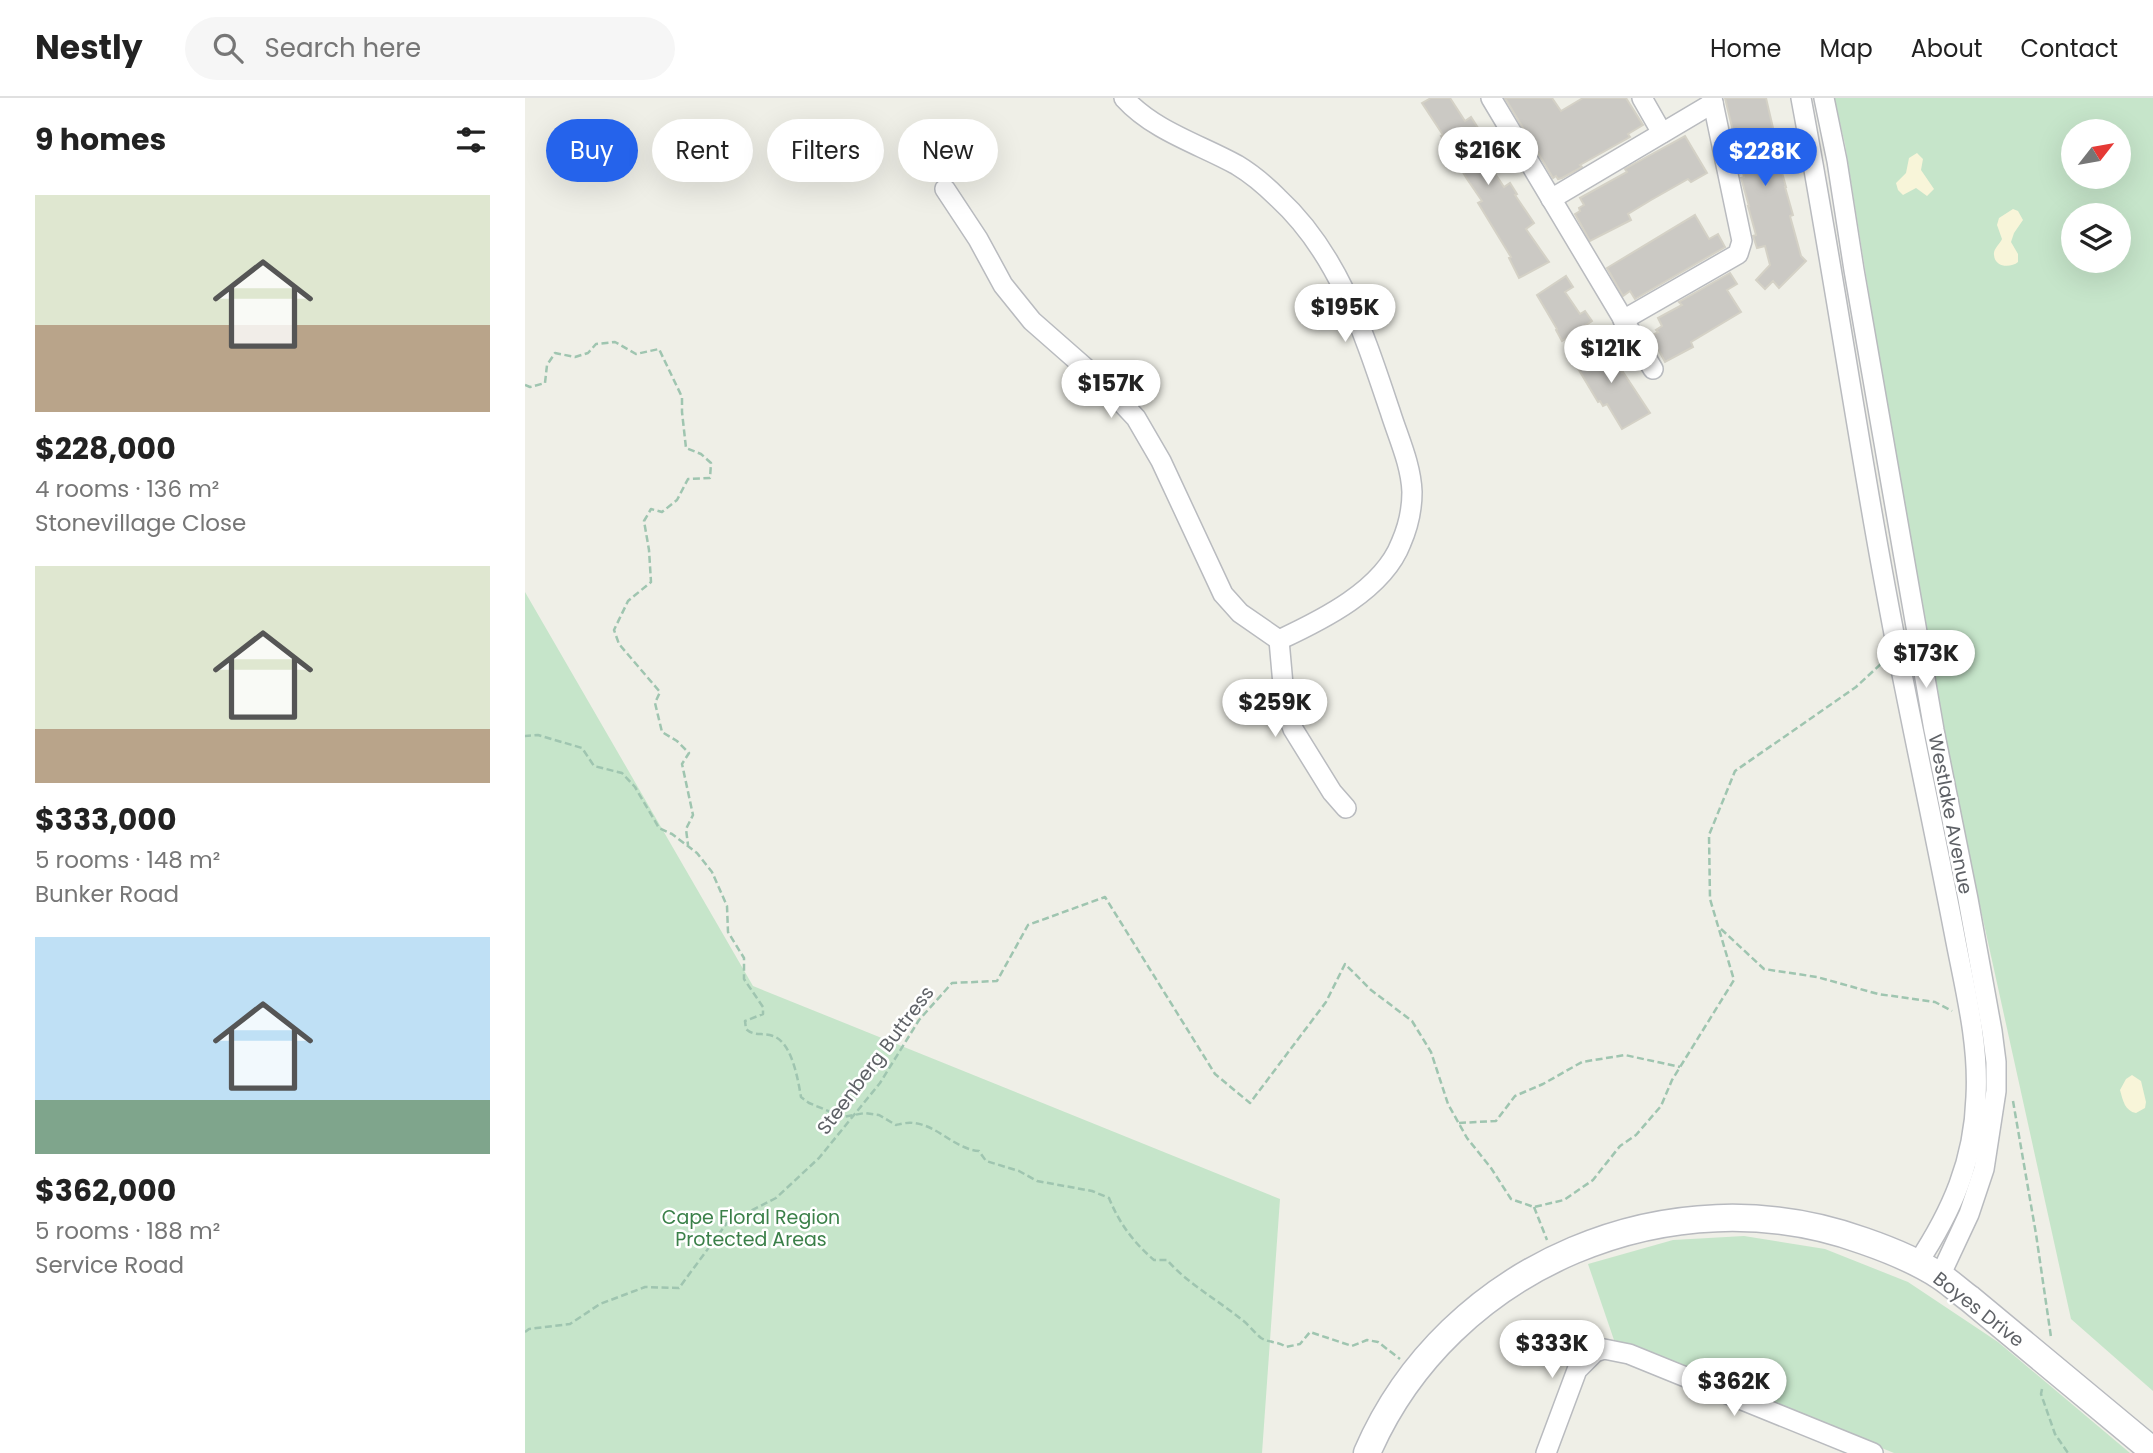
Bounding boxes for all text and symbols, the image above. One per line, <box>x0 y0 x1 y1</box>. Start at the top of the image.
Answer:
search box <box>185 17 675 80</box>
text: Nestly <box>35 24 143 71</box>
icon: search <box>209 29 247 67</box>
text: Search here <box>265 30 421 66</box>
text: Home <box>1710 32 1782 65</box>
text: Map <box>1820 32 1873 65</box>
text: About <box>1911 32 1982 65</box>
text: Contact <box>2020 32 2118 65</box>
text: 9 homes <box>35 118 166 161</box>
chip: Buy <box>546 119 638 182</box>
chip: Rent <box>652 119 753 182</box>
chip: Filters <box>767 119 884 182</box>
chip: New <box>898 119 998 182</box>
north arrow <box>2061 119 2131 189</box>
map controls <box>2061 119 2131 273</box>
icon: filters <box>452 121 490 159</box>
pin: $216K <box>1439 127 1537 187</box>
pin: $228K <box>1716 129 1814 188</box>
text: $216K <box>1454 134 1522 166</box>
text: $228K <box>1729 135 1801 167</box>
button: layers <box>2061 203 2131 273</box>
icon: home <box>200 241 326 367</box>
pin: $195K <box>1296 285 1394 344</box>
text: $195K <box>1311 291 1379 323</box>
pin: $121K <box>1562 326 1660 385</box>
text: $121K <box>1580 332 1642 364</box>
pin: $157K <box>1062 360 1160 420</box>
text: $157K <box>1077 367 1145 399</box>
text: $228,000 <box>35 427 176 470</box>
text: 4 rooms · 136 m² <box>35 473 219 505</box>
text: Stonevillage Close <box>35 507 246 539</box>
icon: home <box>200 612 326 738</box>
pin: $173K <box>1877 630 1975 690</box>
text: $173K <box>1893 637 1959 669</box>
pin: $259K <box>1226 680 1324 739</box>
text: $259K <box>1238 686 1312 718</box>
street label: Westlake Avenue <box>1922 732 1979 897</box>
text: $333,000 <box>35 798 176 841</box>
text: 5 rooms · 148 m² <box>35 844 220 876</box>
text: Bunker Road <box>35 878 179 910</box>
street label: Steenberg Buttress <box>811 980 940 1140</box>
icon: home <box>200 983 326 1109</box>
text: $362,000 <box>35 1169 176 1212</box>
park label: Cape Floral Region Protected Areas <box>662 1204 840 1253</box>
text: 5 rooms · 188 m² <box>35 1215 220 1247</box>
text: Service Road <box>35 1249 184 1281</box>
street label: Boyes Drive <box>1927 1265 2030 1354</box>
pin: $333K <box>1503 1320 1601 1380</box>
text: $333K <box>1516 1327 1588 1359</box>
pin: $362K <box>1685 1358 1783 1418</box>
text: $362K <box>1698 1365 1770 1397</box>

